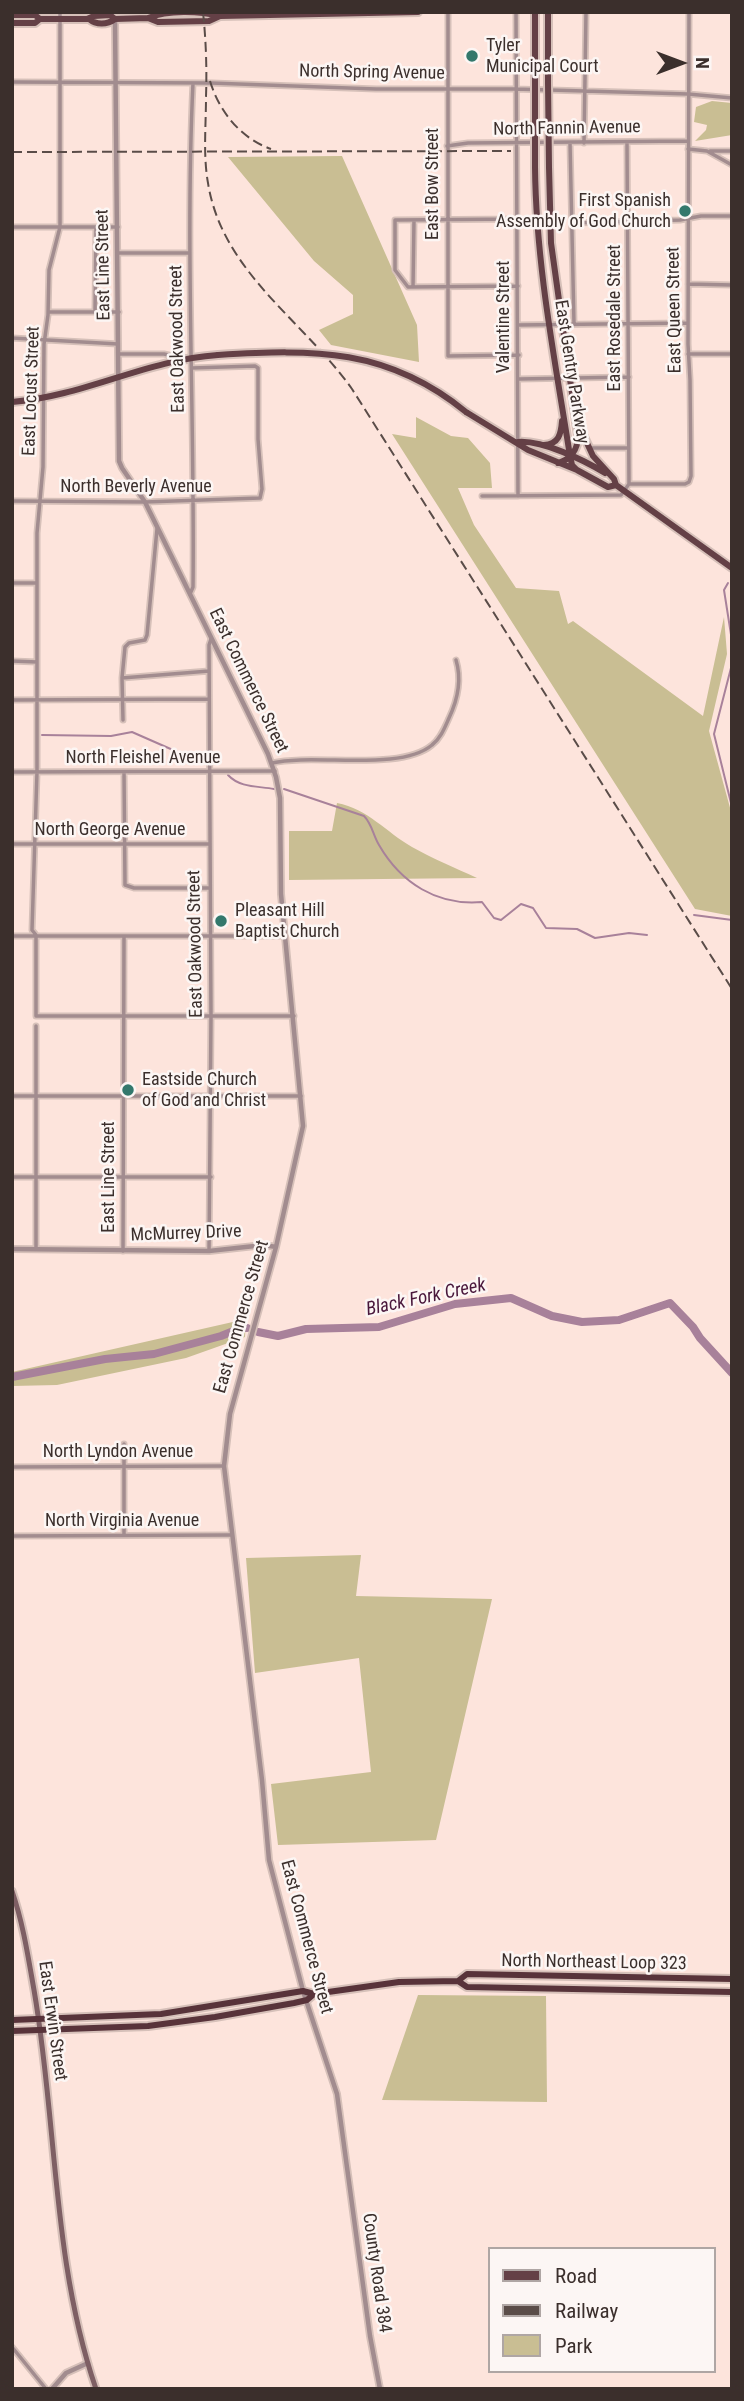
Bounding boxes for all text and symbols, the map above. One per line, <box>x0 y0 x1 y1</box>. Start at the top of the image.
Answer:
north arrow <box>646 28 716 98</box>
place label: Tyler Municipal Court <box>486 35 599 78</box>
marker: Tyler Municipal Court <box>464 48 480 64</box>
text: N <box>691 57 714 69</box>
street label: North Spring Avenue <box>299 61 445 85</box>
street label: North Fannin Avenue <box>493 117 641 141</box>
street label: East Bow Street <box>422 128 444 240</box>
place label: First Spanish Assembly of God Church <box>496 190 671 232</box>
marker: First Spanish Assembly of God Church <box>677 203 693 219</box>
street label: East Line Street <box>92 209 116 321</box>
street label: East Rosedale Street <box>604 245 626 391</box>
street label: East Queen Street <box>663 246 687 374</box>
street label: Valentine Street <box>493 261 515 373</box>
street label: East Oakwood Street <box>166 265 190 413</box>
street label: East Gentry Parkway <box>549 299 593 445</box>
street label: East Locust Street <box>19 326 45 456</box>
street label: North Beverly Avenue <box>60 476 212 498</box>
street label: East Commerce Street <box>204 605 292 757</box>
street label: North Fleishel Avenue <box>65 747 221 769</box>
street label: North George Avenue <box>35 819 185 841</box>
street label: East Oakwood Street <box>184 870 208 1018</box>
place label: Pleasant Hill Baptist Church <box>235 900 339 942</box>
marker: Pleasant Hill Baptist Church <box>213 913 229 929</box>
place label: Eastside Church of God and Christ <box>142 1069 266 1112</box>
marker: Eastside Church of God and Christ <box>120 1082 136 1098</box>
street label: East Line Street <box>98 1121 120 1233</box>
street label: McMurrey Drive <box>130 1221 242 1247</box>
street label: East Commerce Street <box>210 1238 274 1396</box>
water label: Black Fork Creek <box>364 1274 488 1322</box>
street label: North Lyndon Avenue <box>43 1441 193 1463</box>
street label: North Virginia Avenue <box>45 1510 199 1532</box>
street label: East Commerce Street <box>275 1858 337 2016</box>
street label: North Northeast Loop 323 <box>501 1951 687 1975</box>
street label: East Erwin Street <box>33 1960 71 2082</box>
street label: County Road 384 <box>357 2212 395 2334</box>
legend <box>489 2247 716 2373</box>
text: Road <box>555 2264 597 2288</box>
text: Railway <box>555 2299 618 2323</box>
text: Park <box>555 2334 592 2358</box>

